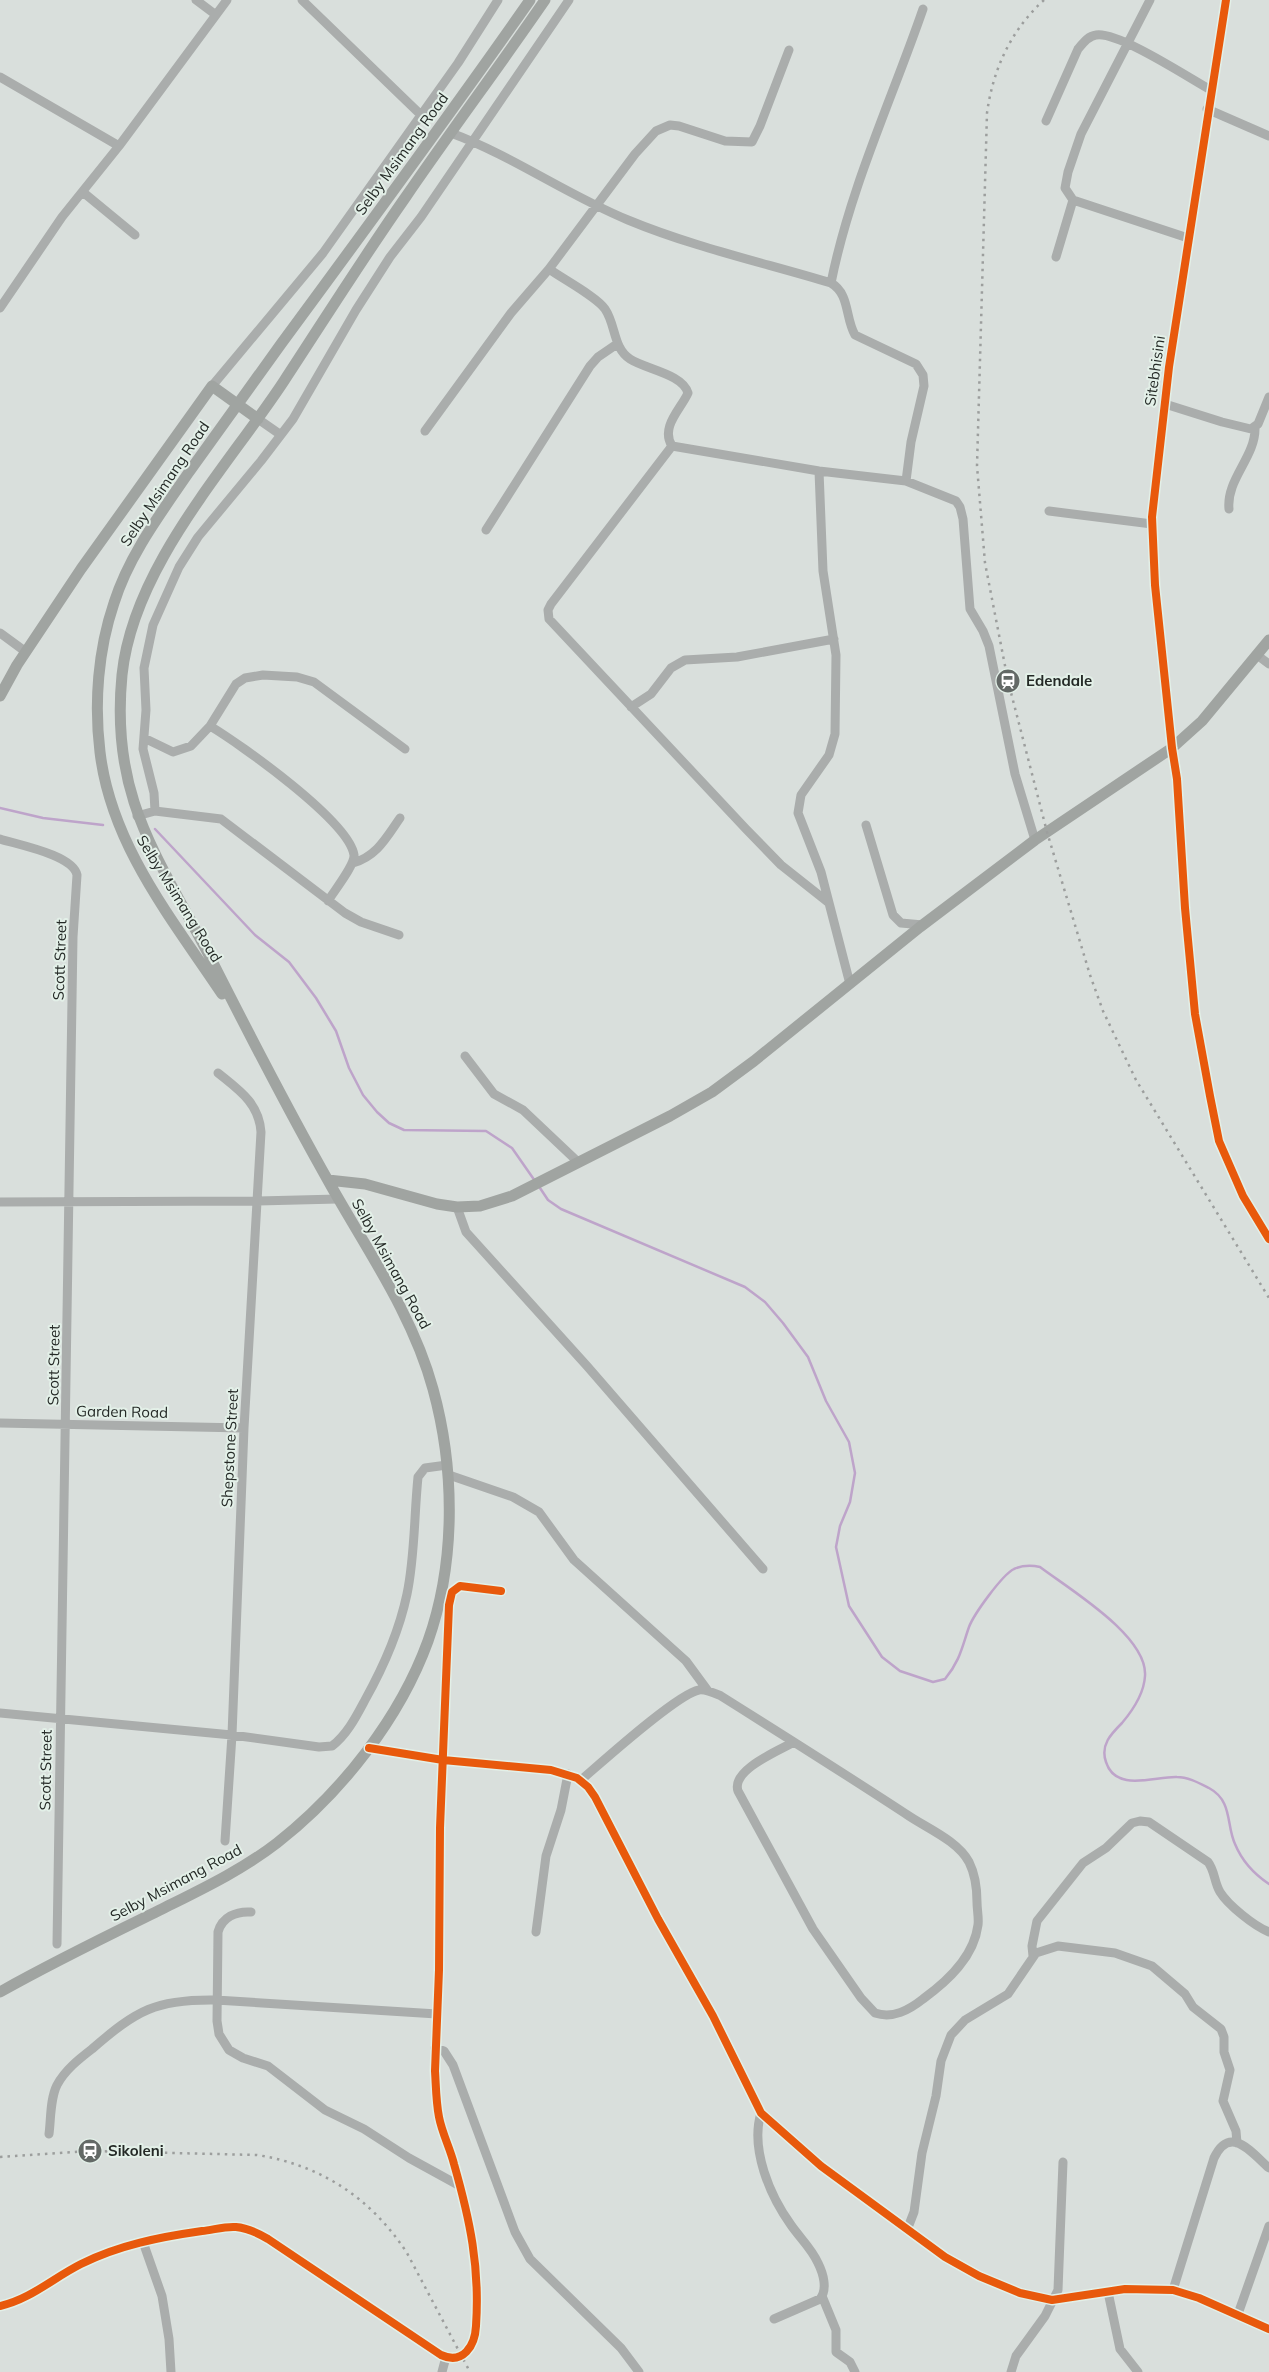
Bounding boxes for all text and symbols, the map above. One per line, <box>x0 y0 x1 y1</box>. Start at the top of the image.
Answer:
street label: Selby Msimang Road <box>351 89 452 219</box>
street label: Sitebhisini <box>1140 334 1169 407</box>
street label: Selby Msimang Road <box>116 418 213 550</box>
station icon: Edendale <box>995 668 1021 694</box>
place label: Edendale <box>1026 671 1092 690</box>
street label: Selby Msimang Road <box>133 832 226 966</box>
street label: Scott Street <box>49 919 70 1001</box>
street label: Selby Msimang Road <box>348 1195 435 1332</box>
street label: Scott Street <box>43 1324 64 1406</box>
street label: Shepstone Street <box>217 1388 242 1508</box>
street label: Garden Road <box>76 1401 168 1422</box>
street label: Scott Street <box>35 1729 56 1811</box>
street label: Selby Msimang Road <box>107 1840 245 1925</box>
station icon: Sikoleni <box>77 2138 103 2164</box>
place label: Sikoleni <box>108 2141 164 2160</box>

